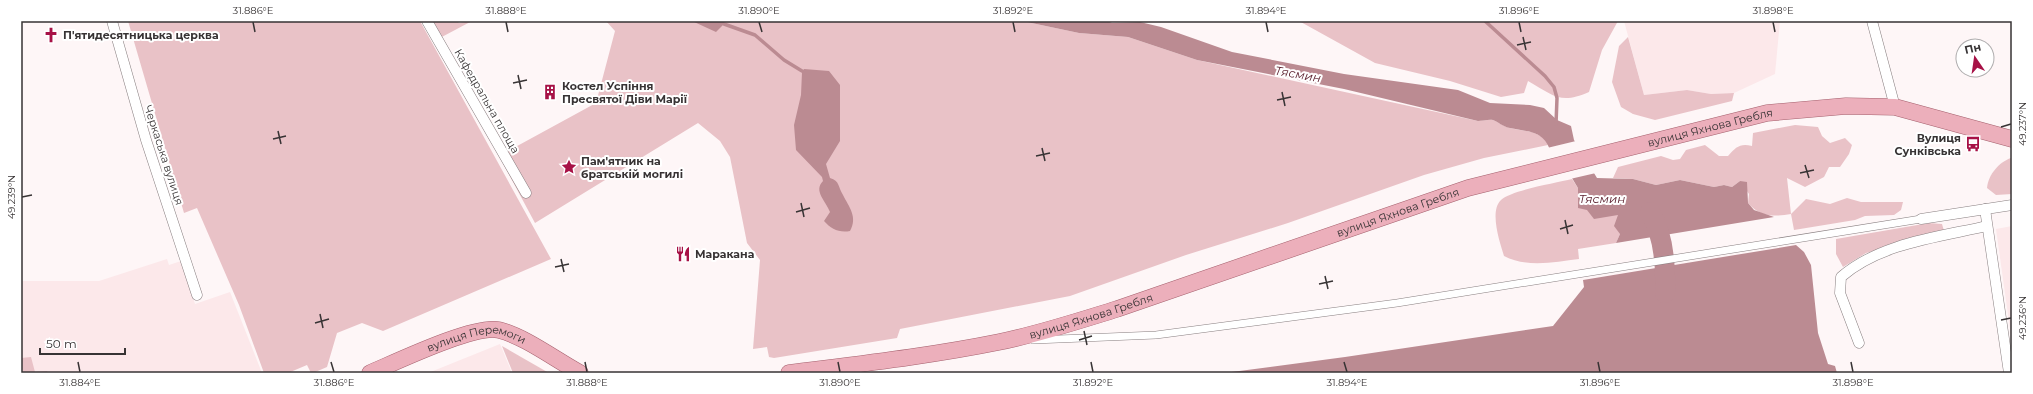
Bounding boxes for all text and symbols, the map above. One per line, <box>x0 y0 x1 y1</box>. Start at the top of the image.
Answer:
text: 31.886°E <box>233 4 274 17</box>
text: 31.888°E <box>485 4 527 17</box>
text: 31.890°E <box>738 4 780 17</box>
text: 31.892°E <box>993 4 1034 17</box>
text: 31.894°E <box>1245 4 1287 17</box>
text: 31.896°E <box>1499 4 1540 17</box>
text: 31.898°E <box>1752 4 1794 17</box>
church icon: П'ятидесятницька церква <box>42 26 60 44</box>
place label: П'ятидесятницька церква <box>63 28 219 42</box>
north arrow <box>1955 38 1995 78</box>
text: Пн <box>1963 40 1982 57</box>
street label: Кафедральна площа <box>451 46 523 156</box>
water label: Тясмин <box>1274 63 1322 85</box>
place label: Костел Успіння Пресвятої Діви Марії <box>562 79 688 106</box>
building icon: Костел Успіння Пресвятої Діви Марії <box>541 83 559 101</box>
text: 49.237°N <box>2016 102 2029 146</box>
street label: Черкаська вулиця <box>141 103 187 207</box>
street label: вулиця Яхнова Гребля <box>1646 106 1774 150</box>
place label: Вулиця Сунківська <box>1895 131 1961 158</box>
bus stop icon: Вулиця Сунківська <box>1964 135 1982 153</box>
place label: Пам'ятник на братській могилі <box>581 154 683 181</box>
place icon: Пам'ятник на братській могилі <box>560 158 578 176</box>
text: 49.239°N <box>5 175 18 219</box>
street label: вулиця Яхнова Гребля <box>1335 185 1461 240</box>
water label: Тясмин <box>1579 191 1625 206</box>
restaurant icon: Маракана <box>674 245 692 263</box>
place label: Маракана <box>695 247 754 261</box>
street label: вулиця Яхнова Гребля <box>1028 290 1155 342</box>
text: 49.236°N <box>2016 296 2029 340</box>
street label: вулиця Перемоги <box>425 322 528 355</box>
scale bar <box>40 330 125 356</box>
text: 50 m <box>46 336 77 351</box>
text: 31.884°E <box>59 376 101 389</box>
text: 31.886°E <box>314 376 355 389</box>
text: 31.888°E <box>566 376 608 389</box>
text: 31.890°E <box>819 376 861 389</box>
text: 31.892°E <box>1073 376 1114 389</box>
text: 31.894°E <box>1326 376 1368 389</box>
text: 31.896°E <box>1580 376 1621 389</box>
text: 31.898°E <box>1832 376 1874 389</box>

